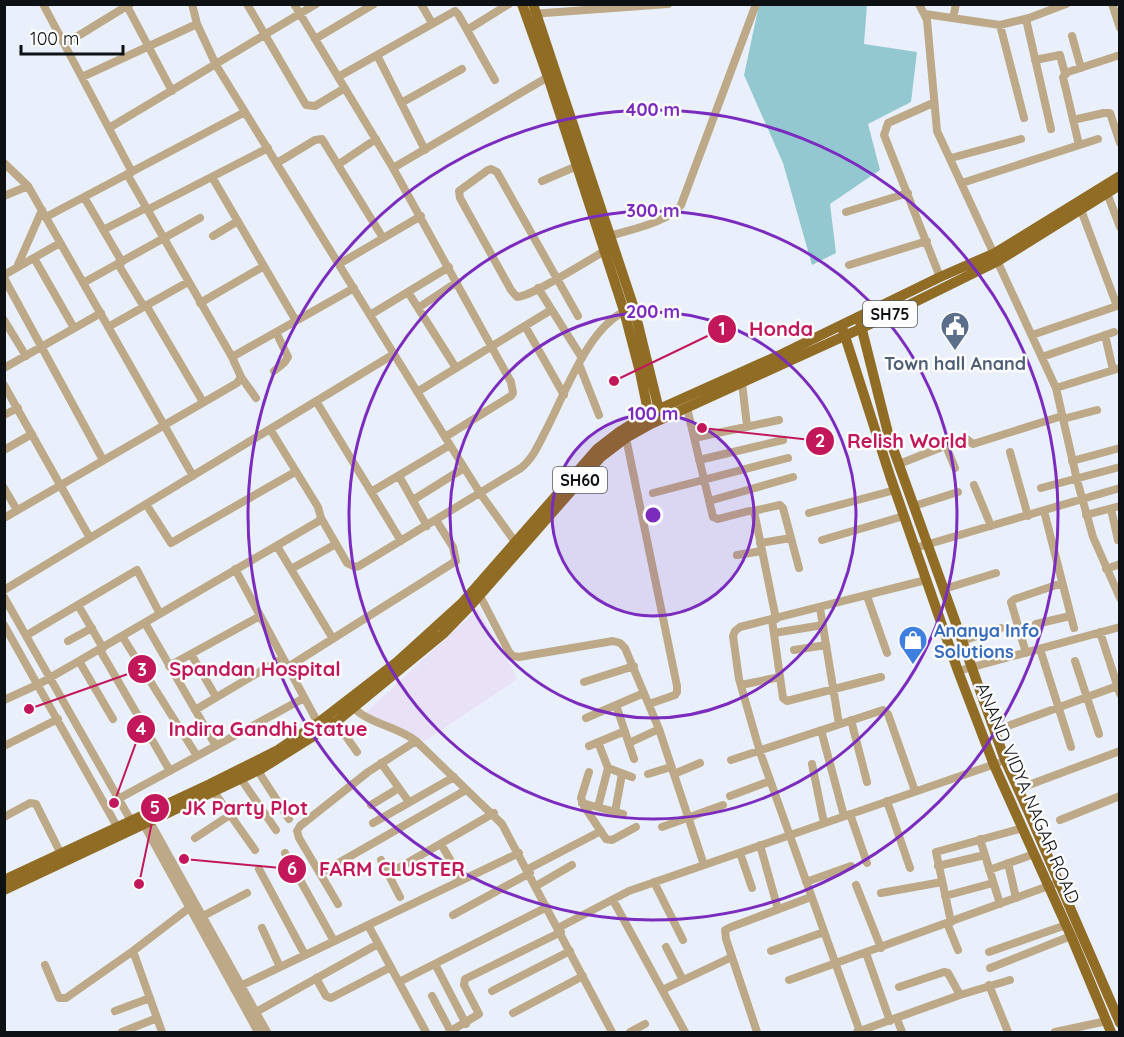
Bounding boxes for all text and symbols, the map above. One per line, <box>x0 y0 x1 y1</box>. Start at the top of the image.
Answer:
scale bar <box>21 18 123 56</box>
text: 100 m <box>30 27 79 50</box>
text: 400 m <box>626 98 680 121</box>
text: 300 m <box>626 199 680 222</box>
text: 200 m <box>626 300 680 323</box>
road number: SH75 <box>863 301 917 327</box>
callout: Honda <box>707 310 825 348</box>
public building icon: Town hall Anand <box>939 310 971 352</box>
text: Honda <box>749 316 813 341</box>
text: 1 <box>718 317 726 340</box>
place label: Town hall Anand <box>884 352 1026 375</box>
text: 100 m <box>628 402 678 425</box>
callout: Relish World <box>805 422 979 460</box>
text: Relish World <box>847 428 967 453</box>
text: 2 <box>815 429 825 452</box>
road number: SH60 <box>553 467 607 493</box>
centre of rings <box>643 505 663 525</box>
place label: Ananya Info Solutions <box>934 619 1039 663</box>
shop icon: Ananya Info Solutions <box>897 624 929 666</box>
callout: Spandan Hospital <box>127 650 352 688</box>
text: Spandan Hospital <box>169 656 341 681</box>
text: 3 <box>137 658 147 681</box>
street label: ANAND VIDYA NAGAR ROAD <box>971 679 1085 907</box>
callout: Indira Gandhi Statue <box>126 710 379 748</box>
text: Indira Gandhi Statue <box>169 716 367 741</box>
text: 4 <box>136 717 147 740</box>
callout: JK Party Plot <box>140 789 321 827</box>
text: JK Party Plot <box>182 795 308 820</box>
text: 5 <box>150 796 160 819</box>
callout: FARM CLUSTER <box>277 850 477 888</box>
text: FARM CLUSTER <box>319 856 465 881</box>
text: 6 <box>287 857 297 880</box>

